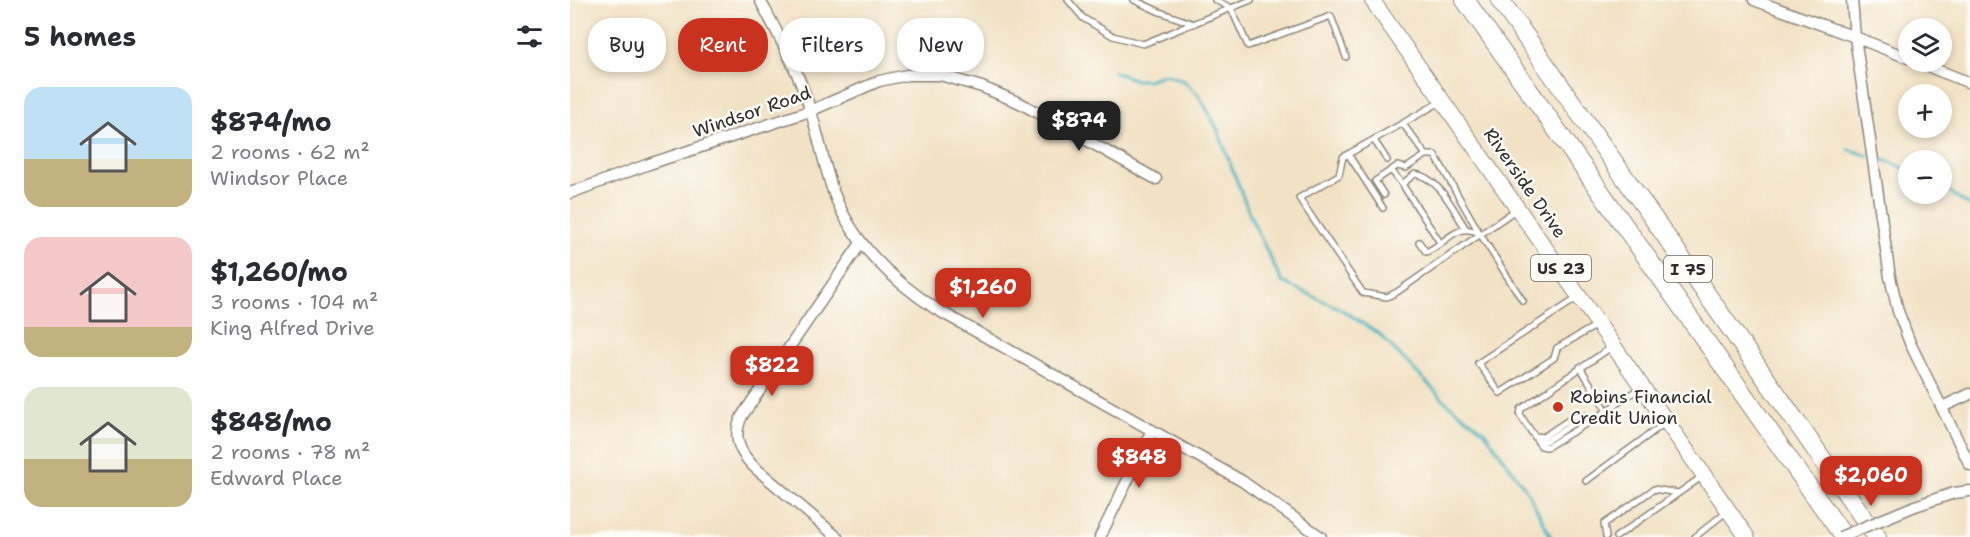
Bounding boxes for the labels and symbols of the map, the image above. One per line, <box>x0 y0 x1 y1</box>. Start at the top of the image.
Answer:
street label: Windsor Road <box>690 81 814 143</box>
pin: $874 <box>1043 101 1115 152</box>
street label: Riverside Drive <box>1478 123 1572 243</box>
road number: US 23 <box>1531 255 1591 281</box>
road number: I 75 <box>1664 256 1712 282</box>
pin: $1,260 <box>934 268 1032 319</box>
pin: $822 <box>736 346 808 397</box>
place label: Robins Financial Credit Union <box>1570 385 1712 430</box>
marker: Robins Financial Credit Union <box>1551 400 1565 414</box>
pin: $848 <box>1103 438 1175 489</box>
pin: $2,060 <box>1822 456 1920 507</box>

